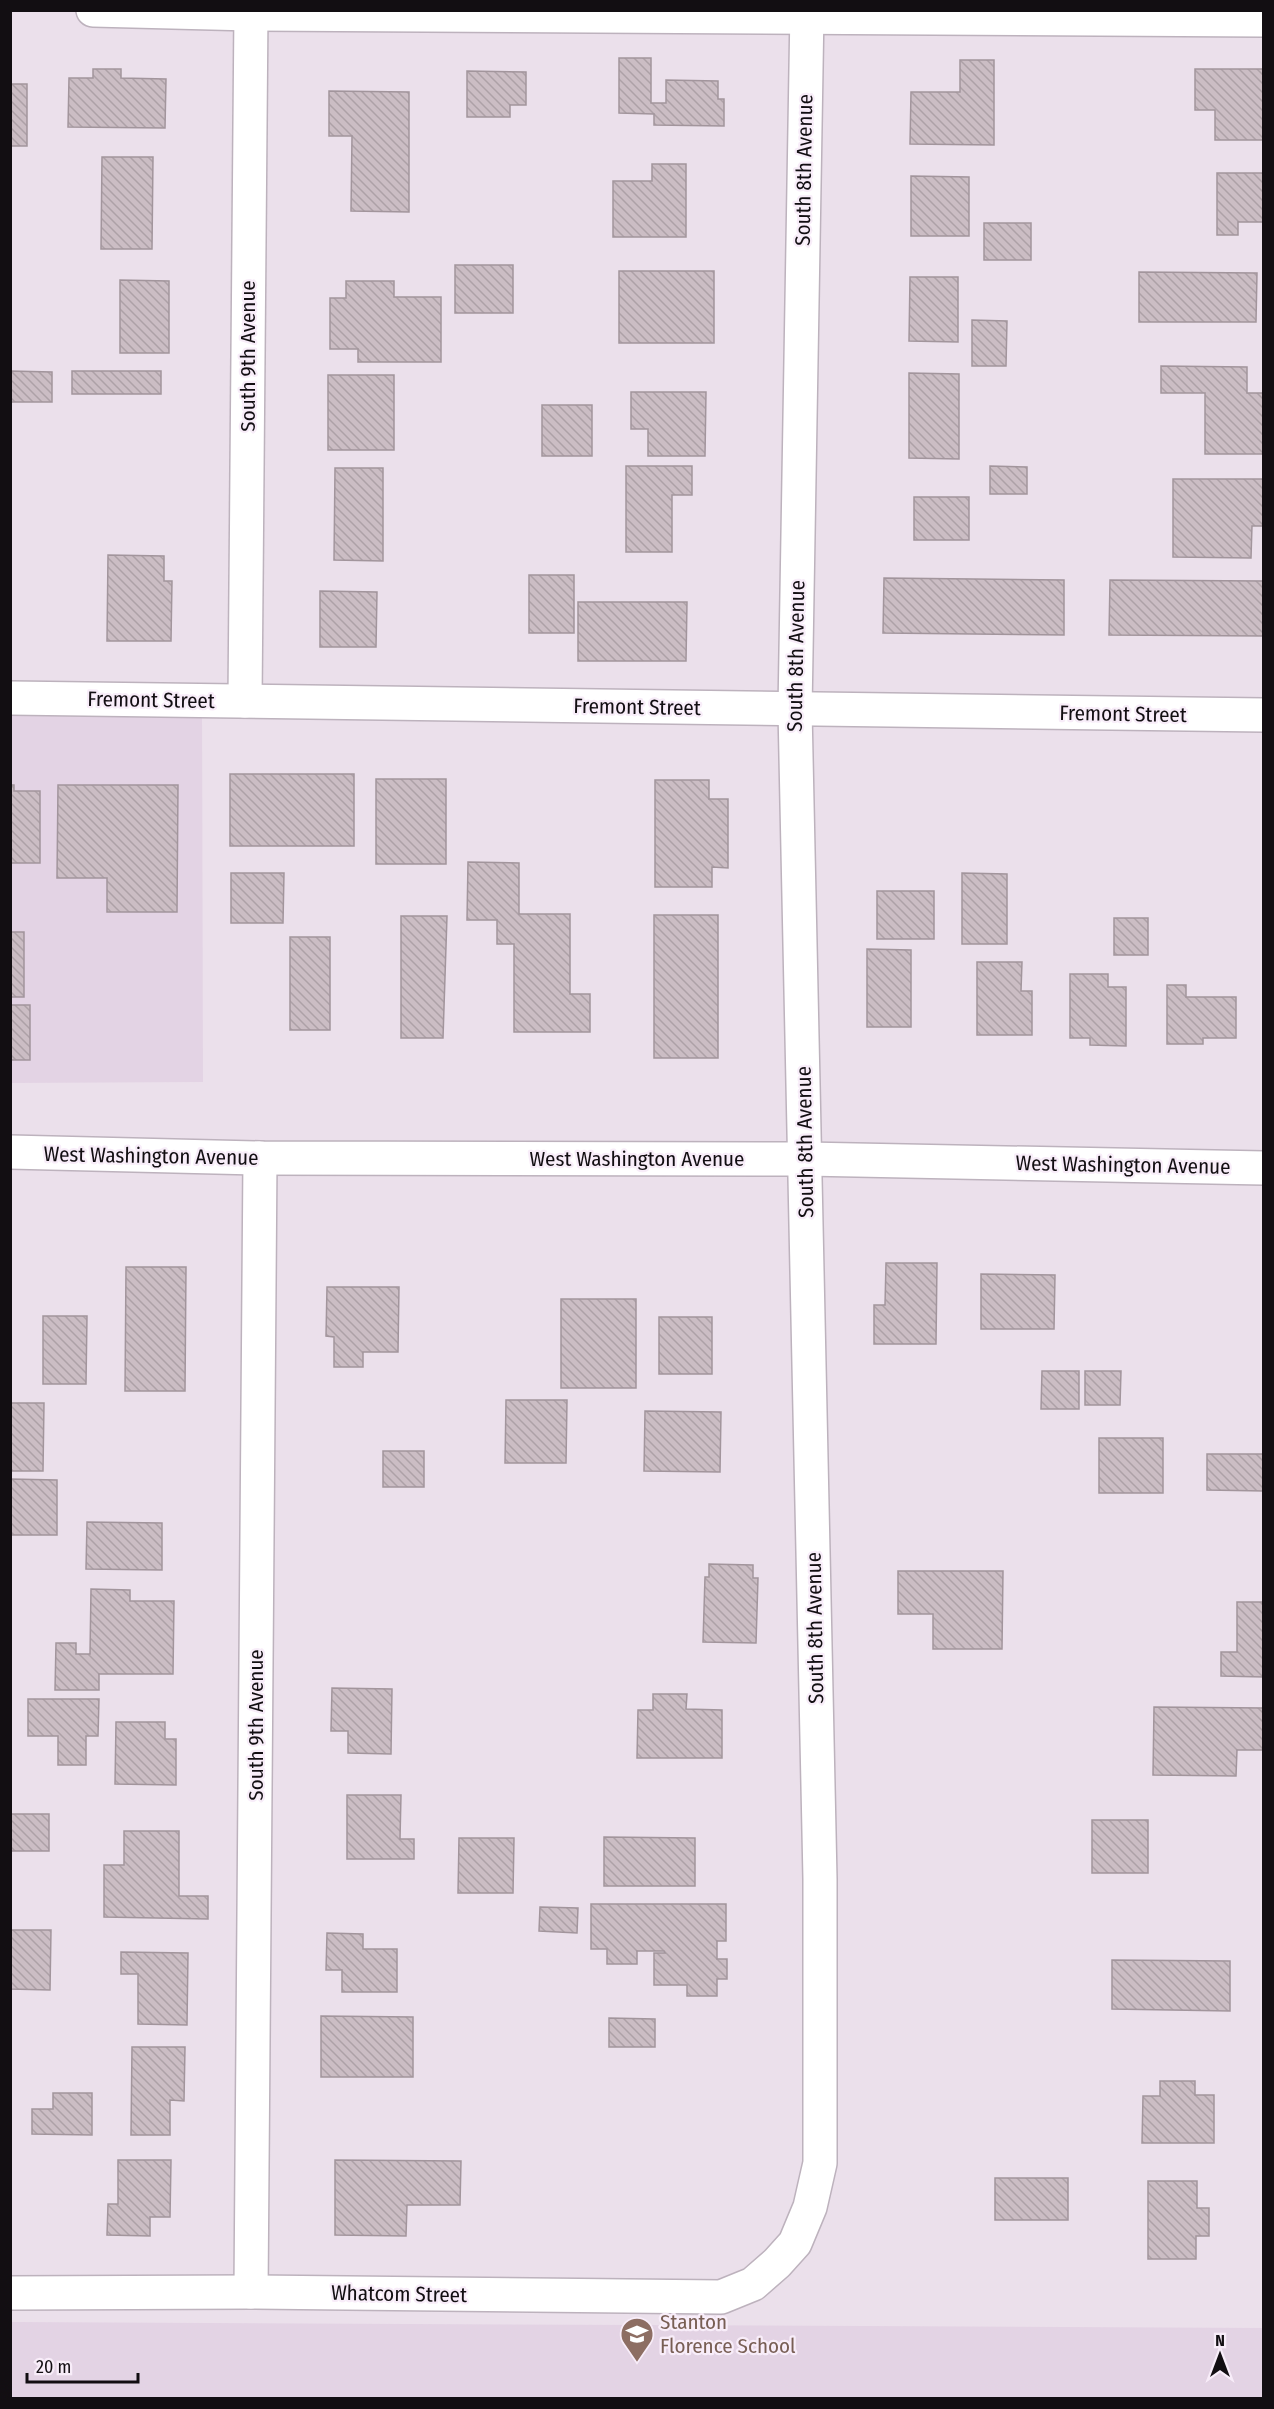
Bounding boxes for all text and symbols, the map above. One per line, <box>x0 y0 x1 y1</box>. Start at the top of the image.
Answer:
street label: South 8th Avenue <box>790 94 818 246</box>
street label: South 9th Avenue <box>235 280 261 432</box>
street label: South 8th Avenue <box>782 580 810 732</box>
street label: Fremont Street <box>87 686 215 714</box>
street label: Fremont Street <box>573 693 701 721</box>
street label: Fremont Street <box>1059 700 1187 728</box>
street label: South 8th Avenue <box>791 1066 819 1218</box>
street label: West Washington Avenue <box>43 1141 259 1171</box>
street label: West Washington Avenue <box>530 1146 744 1172</box>
street label: West Washington Avenue <box>1015 1150 1231 1180</box>
street label: South 8th Avenue <box>801 1552 829 1704</box>
street label: South 9th Avenue <box>243 1649 269 1801</box>
street label: Whatcom Street <box>331 2280 467 2308</box>
place label: Stanton Florence School <box>660 2309 796 2359</box>
school or university icon: Stanton Florence School <box>619 2316 655 2363</box>
north arrow <box>1190 2325 1250 2385</box>
text: N <box>1215 2331 1225 2350</box>
scale bar <box>27 2346 138 2384</box>
text: 20 m <box>36 2356 71 2378</box>

